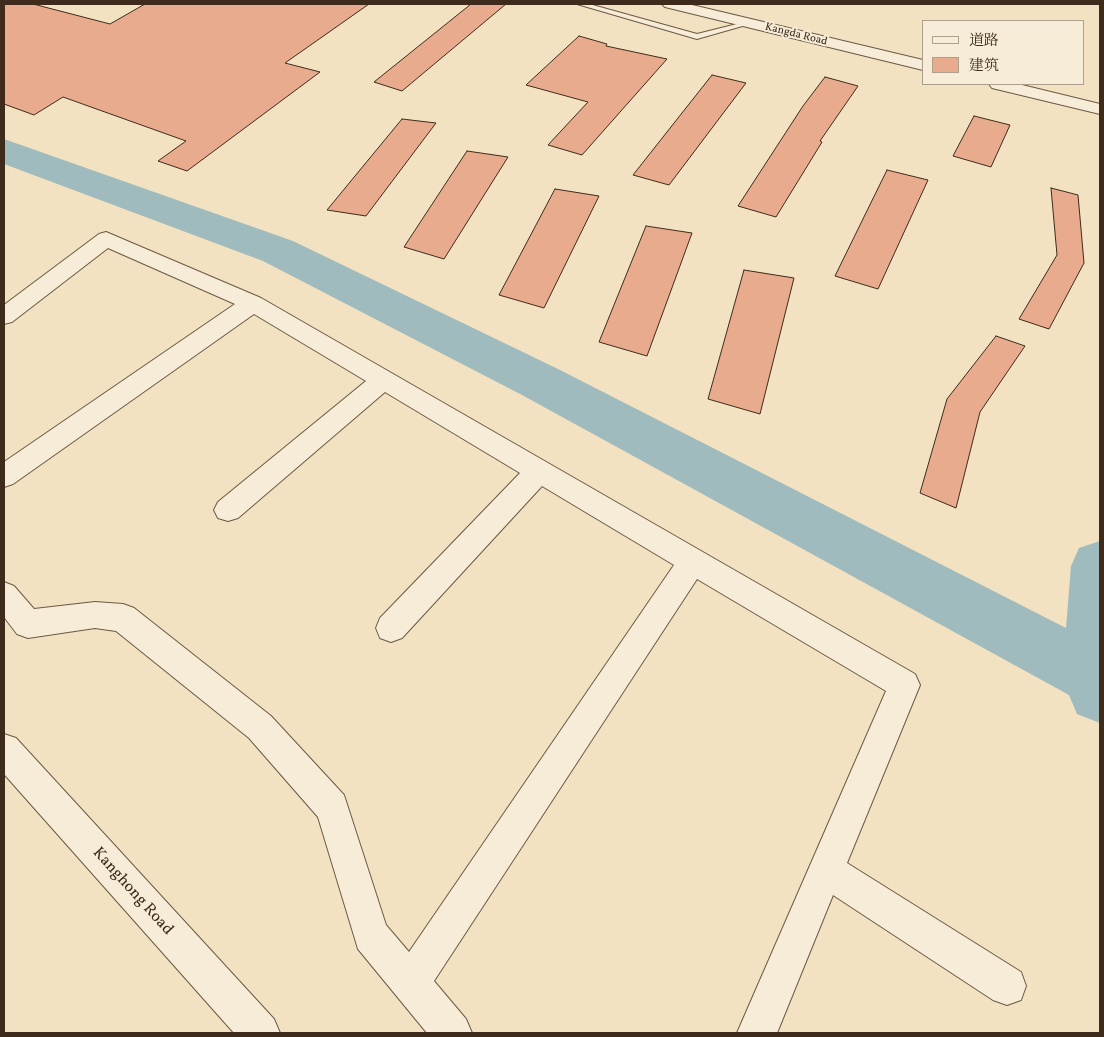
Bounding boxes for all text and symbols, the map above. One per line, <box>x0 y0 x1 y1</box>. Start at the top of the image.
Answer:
legend <box>922 20 1084 85</box>
street label: Kangda Road <box>763 21 829 49</box>
text: 道路 <box>969 31 999 52</box>
text: 建筑 <box>969 56 999 77</box>
street label: Kanghong Road <box>88 844 176 940</box>

